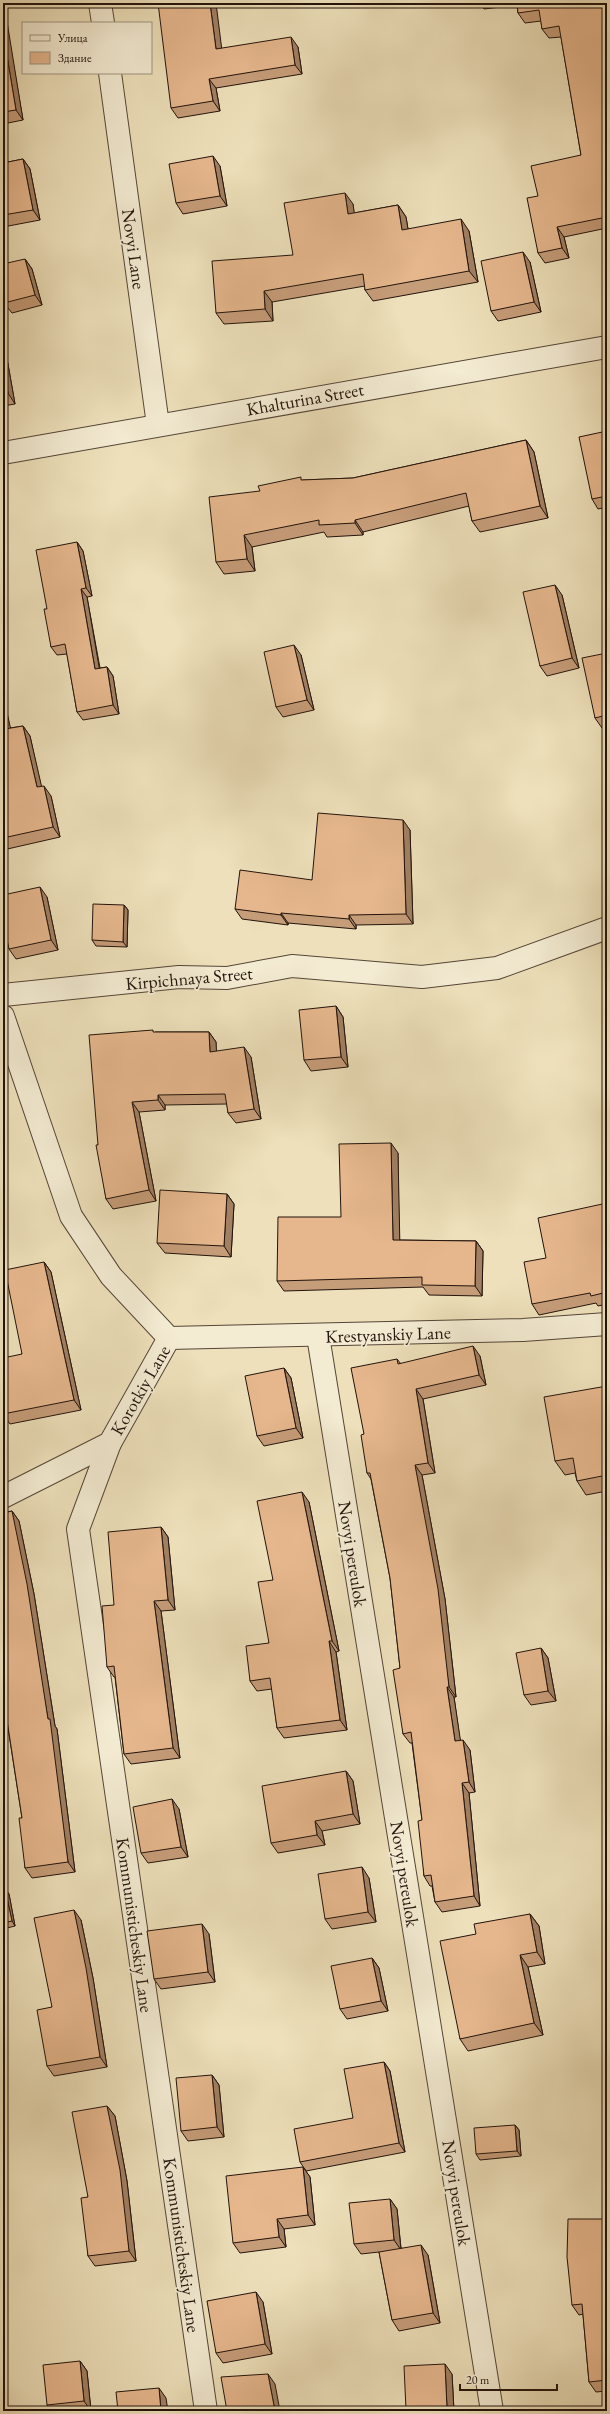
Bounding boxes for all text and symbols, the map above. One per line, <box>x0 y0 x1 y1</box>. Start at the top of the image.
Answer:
legend <box>22 22 152 74</box>
text: Улица <box>57 30 88 46</box>
text: Здание <box>58 50 92 66</box>
street label: Novyi Lane <box>117 207 151 291</box>
street label: Khalturina Street <box>245 377 366 421</box>
street label: Kirpichnaya Street <box>124 961 254 995</box>
street label: Krestyanskiy Lane <box>325 1320 451 1348</box>
street label: Korotkiy Lane <box>105 1341 175 1439</box>
street label: Novyi pereulok <box>333 1499 373 1609</box>
street label: Novyi pereulok <box>385 1819 425 1929</box>
street label: Kommunisticheskiy Lane <box>111 1836 159 2014</box>
street label: Novyi pereulok <box>437 2138 477 2248</box>
street label: Kommunisticheskiy Lane <box>158 2156 206 2334</box>
scale bar <box>460 2366 557 2392</box>
text: 20 m <box>466 2372 490 2388</box>

